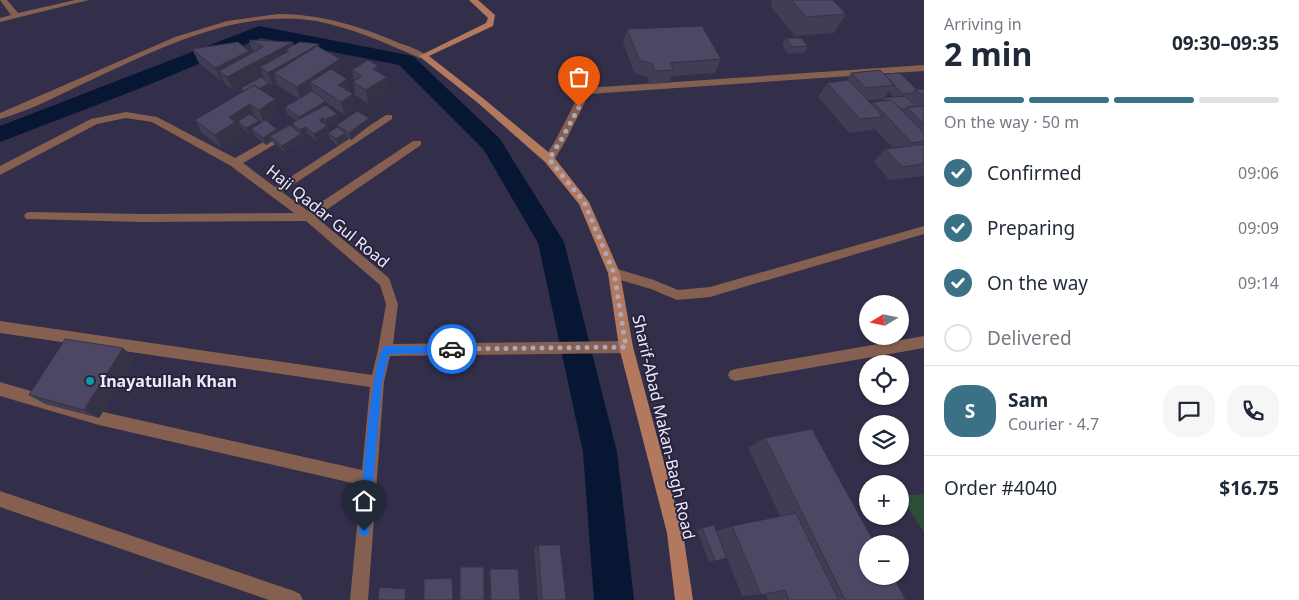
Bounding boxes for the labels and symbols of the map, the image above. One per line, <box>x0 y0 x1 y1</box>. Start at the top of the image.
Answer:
pin <box>558 56 600 107</box>
street label: Haji Qadar Gul Road <box>262 159 394 273</box>
north arrow <box>859 295 909 345</box>
street label: Sharif-Abad Makan-Bagh Road <box>627 313 701 541</box>
courier <box>427 324 477 374</box>
place label: Inayatullah Khan <box>100 370 237 392</box>
marker: Inayatullah Khan <box>84 375 96 387</box>
pin <box>343 480 385 531</box>

